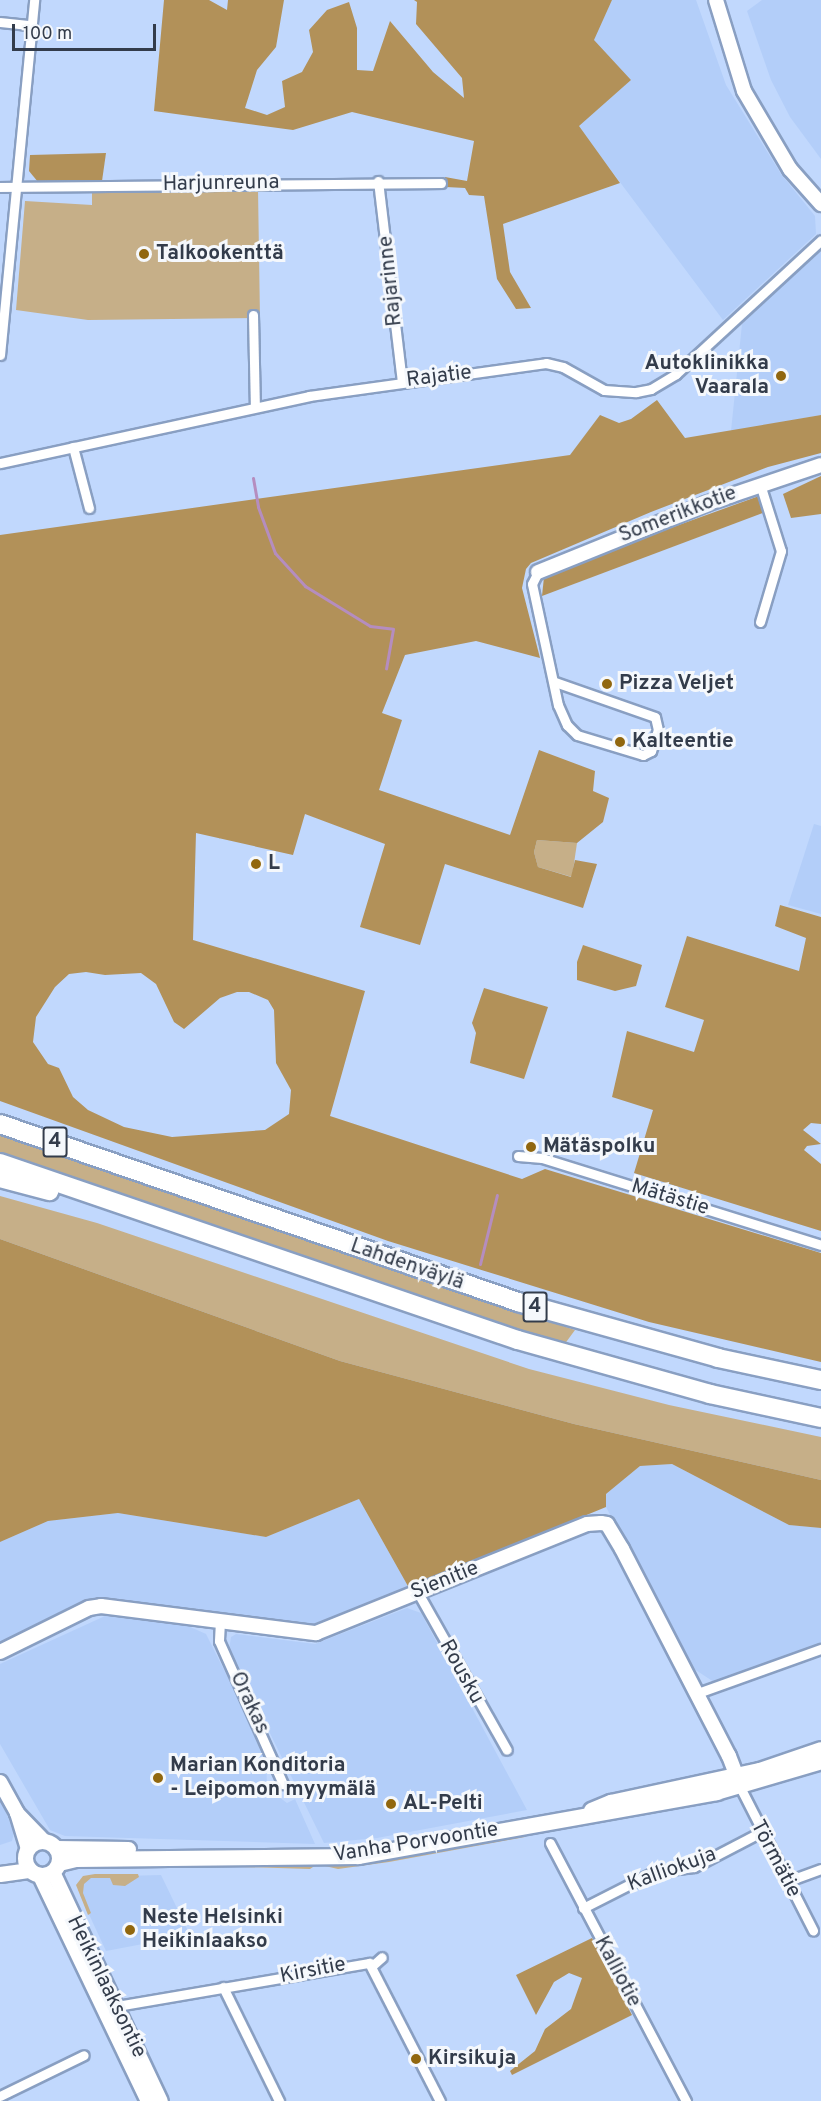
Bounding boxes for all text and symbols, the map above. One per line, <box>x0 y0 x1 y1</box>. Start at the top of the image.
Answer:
scale bar <box>15 12 159 50</box>
text: 100 m <box>23 23 72 46</box>
street label: Harjunreuna <box>162 170 280 198</box>
street label: Rajarinne <box>374 234 408 328</box>
place label: Talkookenttä <box>156 241 284 267</box>
marker: Talkookenttä <box>137 247 151 261</box>
place label: Autoklinikka Vaarala <box>644 351 769 401</box>
street label: Rajatie <box>405 360 473 394</box>
marker: Autoklinikka Vaarala <box>774 369 788 383</box>
street label: Somerikkotie <box>616 481 740 549</box>
place label: Pizza Veljet <box>619 671 735 697</box>
marker: Pizza Veljet <box>600 677 614 691</box>
place label: Kalteentie <box>632 729 734 755</box>
marker: Kalteentie <box>613 735 627 749</box>
place label: L <box>268 851 280 877</box>
marker: L <box>249 857 263 871</box>
road number: 4 <box>42 1125 68 1159</box>
place label: Mätäspolku <box>543 1134 655 1160</box>
marker: Mätäspolku <box>524 1140 538 1154</box>
street label: Mätästie <box>628 1174 712 1222</box>
street label: Lahdenväylä <box>347 1234 467 1296</box>
road number: 4 <box>522 1290 548 1324</box>
street label: Sienitie <box>407 1556 483 1606</box>
street label: Rousku <box>433 1636 489 1708</box>
street label: Orakas <box>224 1668 274 1738</box>
place label: Marian Konditoria - Leipomon myymälä <box>170 1753 376 1803</box>
marker: Marian Konditoria - Leipomon myymälä <box>151 1771 165 1785</box>
place label: AL-Pelti <box>403 1791 483 1817</box>
marker: AL-Pelti <box>384 1797 398 1811</box>
street label: Törmätie <box>744 1816 806 1902</box>
street label: Vanha Porvoontie <box>332 1818 500 1868</box>
street label: Kalliokuja <box>624 1842 720 1898</box>
place label: Neste Helsinki Heikinlaakso <box>142 1905 283 1955</box>
street label: Heikinlaaksontie <box>61 1912 151 2062</box>
marker: Neste Helsinki Heikinlaakso <box>123 1923 137 1937</box>
street label: Kalliotie <box>588 1932 646 2012</box>
street label: Kirsitie <box>278 1952 348 1990</box>
place label: Kirsikuja <box>428 2046 516 2072</box>
marker: Kirsikuja <box>409 2052 423 2066</box>

